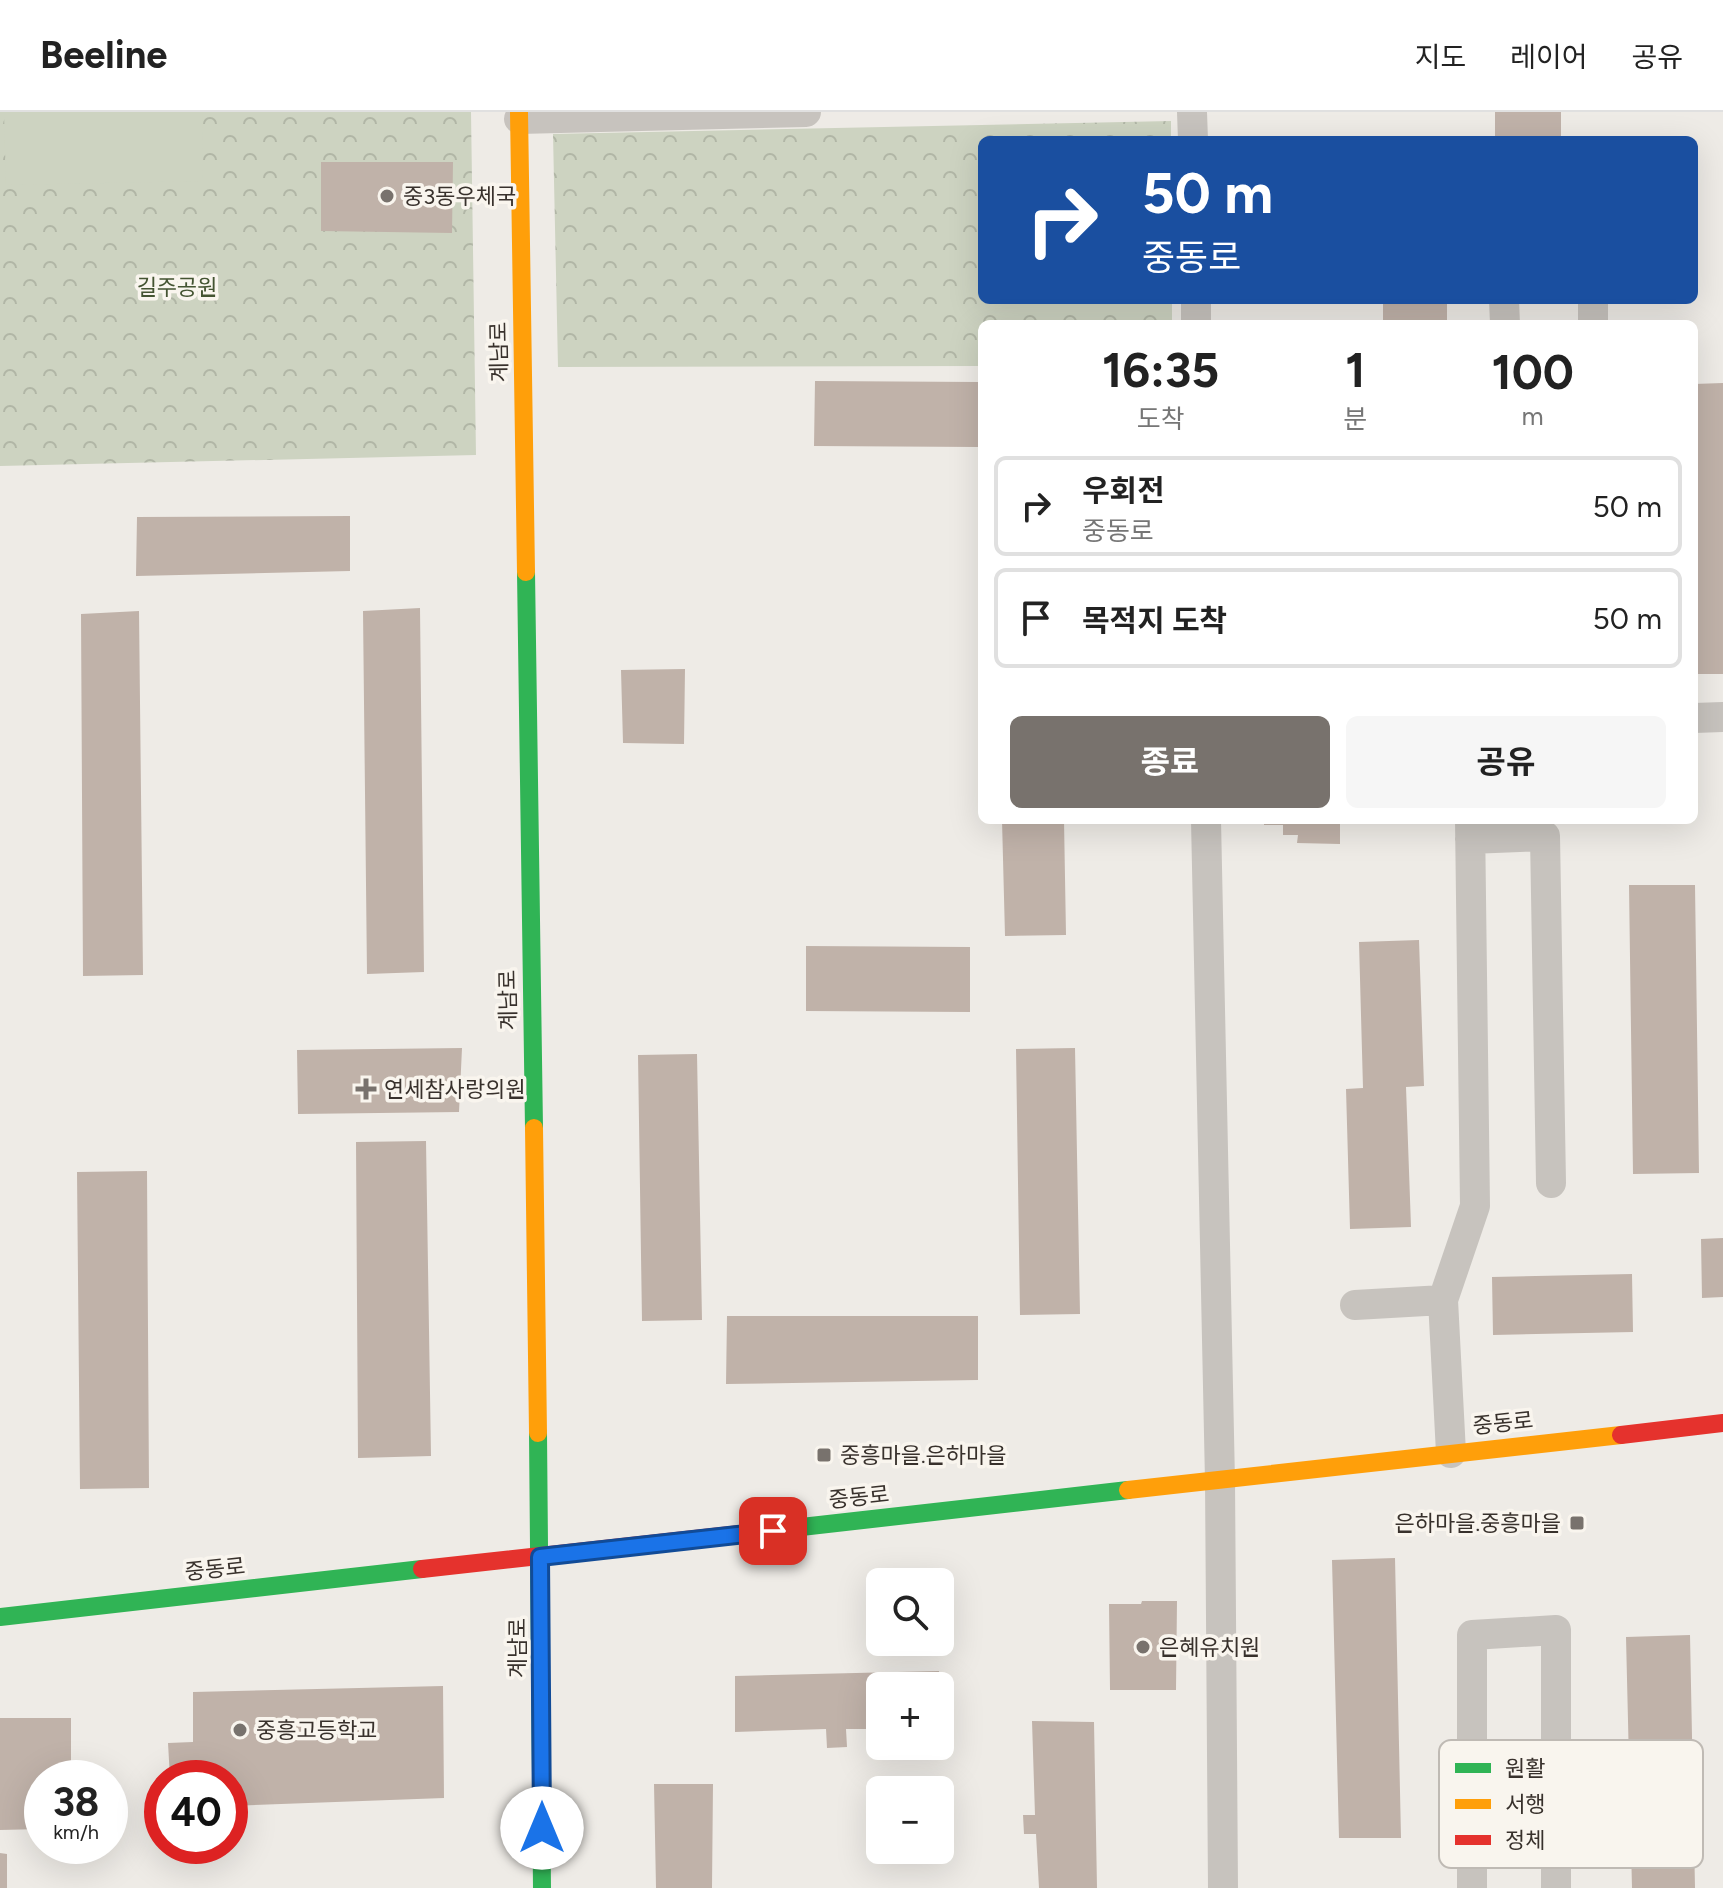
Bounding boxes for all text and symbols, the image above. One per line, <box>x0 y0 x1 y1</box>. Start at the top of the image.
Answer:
text: Beeline <box>40 32 167 78</box>
text: 지도 <box>1415 40 1466 74</box>
text: 레이어 <box>1510 40 1587 74</box>
text: 공유 <box>1631 40 1683 74</box>
text: 50 m <box>1142 160 1273 227</box>
icon: right <box>1010 168 1114 272</box>
place label: 중3동우체국 <box>403 183 516 210</box>
marker: 중3동우체국 <box>378 187 396 205</box>
text: 중동로 <box>1142 236 1241 279</box>
park label: 길주공원 <box>137 274 217 301</box>
street label: 계남로 <box>485 321 513 383</box>
text: 16:35 <box>1102 341 1219 399</box>
text: 1 <box>1345 341 1365 399</box>
text: 100 <box>1491 343 1574 401</box>
text: m <box>1522 400 1544 432</box>
text: 도착 <box>1137 403 1185 435</box>
text: 분 <box>1343 403 1367 435</box>
text: 우회전 <box>1082 472 1165 509</box>
icon: right <box>1014 484 1058 528</box>
text: 50 m <box>1593 488 1662 525</box>
text: 중동로 <box>1082 515 1154 547</box>
icon: arrive <box>1014 596 1058 640</box>
text: 50 m <box>1593 600 1662 637</box>
text: 목적지 도착 <box>1082 602 1227 639</box>
button: 종료 <box>1010 716 1330 808</box>
button: 공유 <box>1346 716 1666 808</box>
street label: 계남로 <box>494 969 522 1031</box>
place label: 연세참사랑의원 <box>384 1076 526 1103</box>
marker: 연세참사랑의원 <box>355 1078 377 1100</box>
street label: 중동로 <box>1471 1406 1535 1440</box>
place label: 중흥마을.은하마을 <box>840 1442 1007 1469</box>
marker: 중흥마을.은하마을 <box>815 1446 833 1464</box>
street label: 중동로 <box>827 1480 891 1514</box>
pin <box>739 1497 807 1565</box>
icon: arrive <box>751 1509 795 1553</box>
place label: 은하마을.중흥마을 <box>1395 1510 1561 1537</box>
marker: 은하마을.중흥마을 <box>1568 1514 1586 1532</box>
street label: 중동로 <box>183 1552 247 1586</box>
map controls <box>866 1568 954 1864</box>
button: search <box>866 1568 954 1656</box>
street label: 계남로 <box>504 1618 531 1678</box>
place label: 은혜유치원 <box>1159 1634 1260 1661</box>
marker: 은혜유치원 <box>1134 1638 1152 1656</box>
button: + <box>866 1672 954 1760</box>
place label: 중흥고등학교 <box>256 1717 377 1744</box>
marker: 중흥고등학교 <box>231 1721 249 1739</box>
legend <box>1439 1740 1703 1868</box>
text: 원활 <box>1505 1755 1545 1782</box>
speed limit sign: 40 <box>144 1760 248 1864</box>
button: − <box>866 1776 954 1864</box>
text: 38 <box>53 1778 99 1826</box>
position arrow <box>500 1786 584 1870</box>
text: 서행 <box>1505 1791 1545 1818</box>
text: km/h <box>53 1820 99 1844</box>
text: 정체 <box>1505 1827 1545 1854</box>

